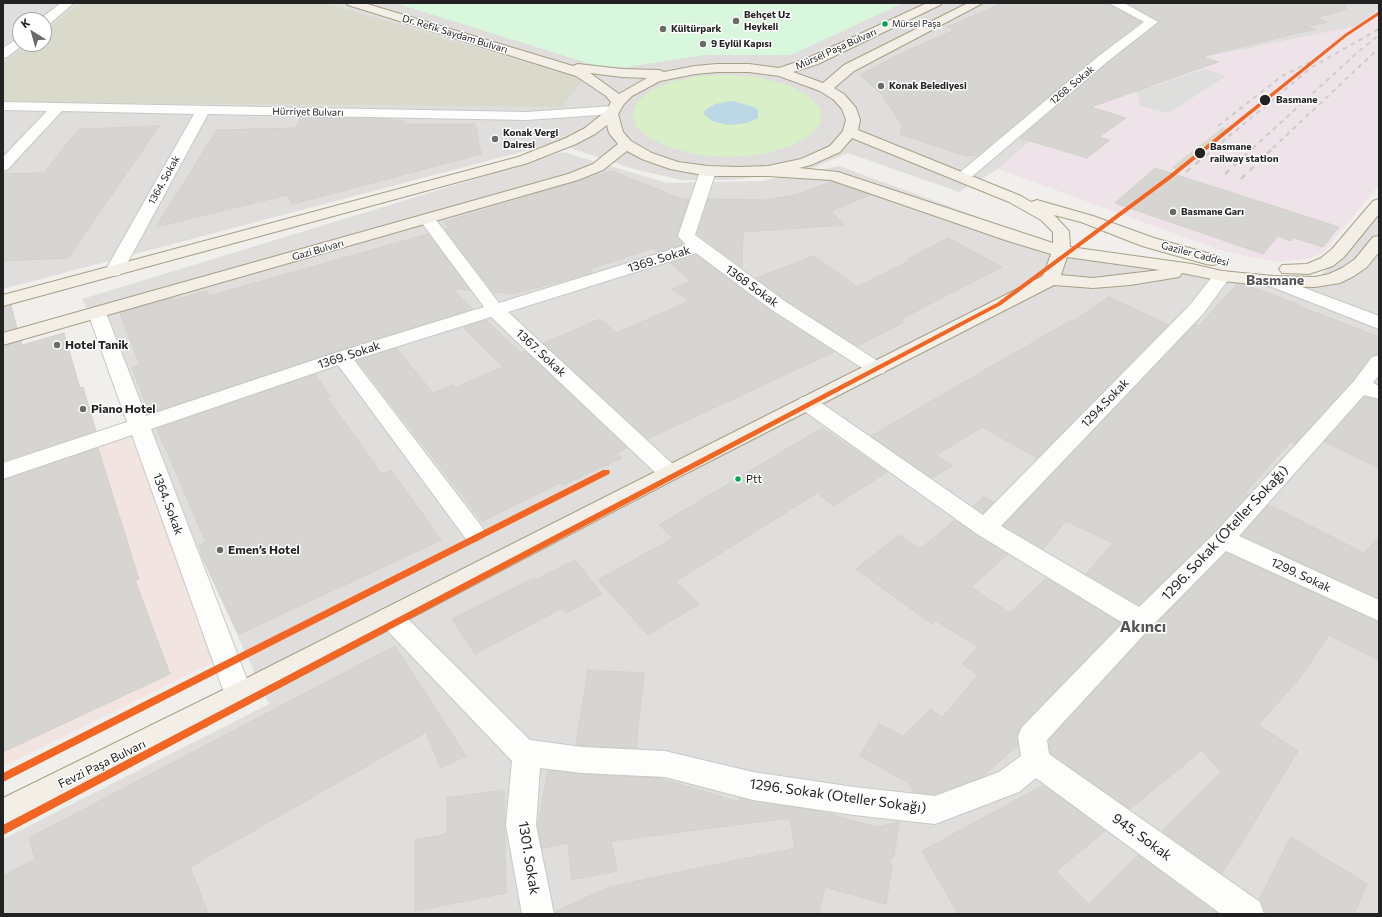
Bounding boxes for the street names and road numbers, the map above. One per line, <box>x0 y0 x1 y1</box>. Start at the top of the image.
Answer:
street label: Dr. Refik Saydam Bulvarı <box>401 12 509 56</box>
street label: Mürsel Paşa Bulvarı <box>793 26 879 72</box>
street label: 1268. Sokak <box>1047 63 1097 107</box>
street label: Hürriyet Bulvarı <box>272 105 344 119</box>
street label: 1364. Sokak <box>146 153 182 207</box>
street label: Gazi Bulvarı <box>291 237 345 263</box>
street label: Gaziler Caddesi <box>1160 239 1230 269</box>
street label: 1369. Sokak <box>626 243 692 275</box>
street label: 1368 Sokak <box>723 262 781 310</box>
street label: 1367. Sokak <box>513 326 569 380</box>
street label: 1369. Sokak <box>316 338 382 372</box>
street label: 1294.Sokak <box>1078 376 1132 430</box>
street label: 1296. Sokak (Oteller Sokağı) <box>1158 462 1292 604</box>
street label: 1364. Sokak <box>150 471 186 537</box>
street label: 1299. Sokak <box>1269 555 1333 595</box>
street label: Fevzi Paşa Bulvarı <box>56 737 148 791</box>
street label: 1296. Sokak (Oteller Sokağı) <box>749 775 927 817</box>
street label: 945. Sokak <box>1109 810 1175 864</box>
street label: 1301. Sokak <box>515 820 543 896</box>

